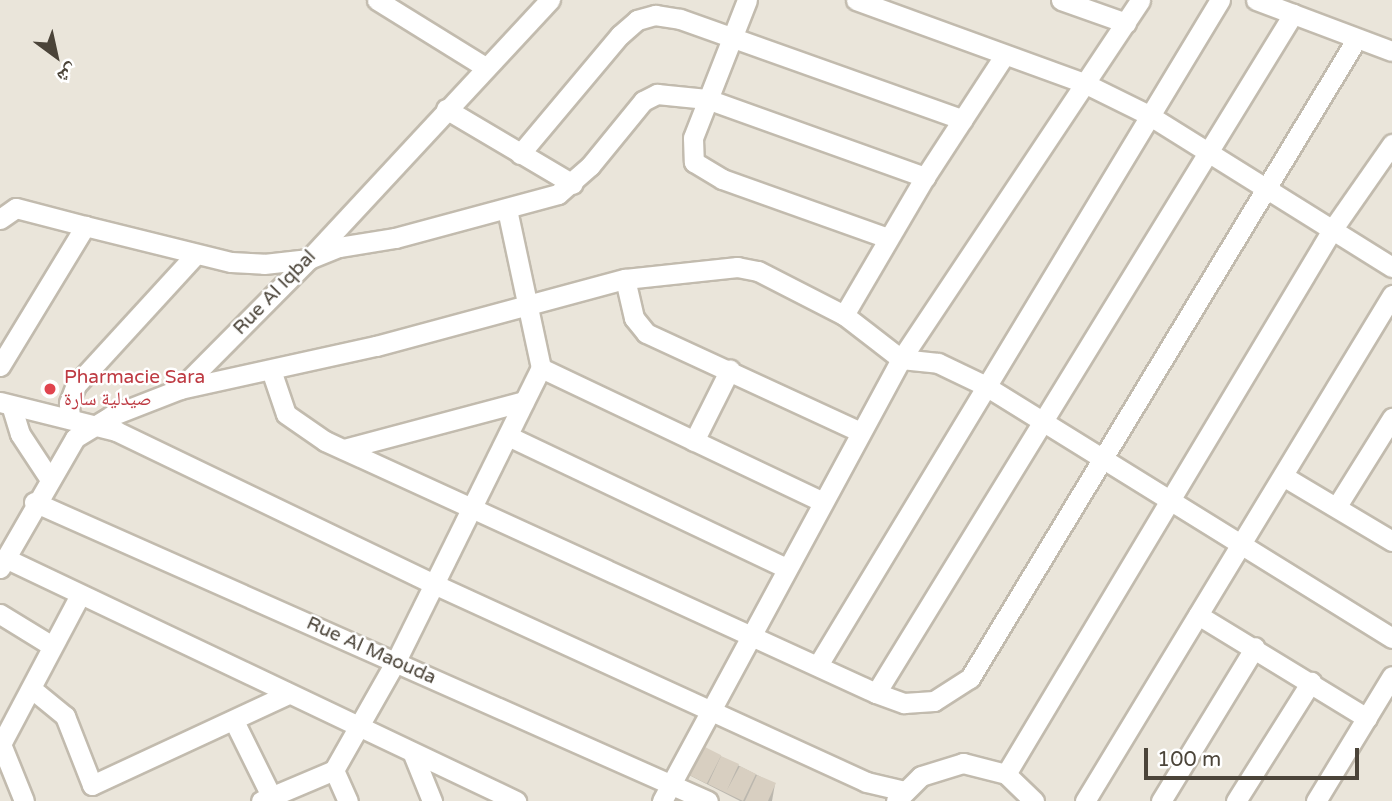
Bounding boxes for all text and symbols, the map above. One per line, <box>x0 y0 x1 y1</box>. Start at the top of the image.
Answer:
north arrow <box>21 21 91 91</box>
text: ش <box>53 59 82 88</box>
street label: Rue Al Iqbal <box>229 246 321 340</box>
place label: Pharmacie Sara صيدلية سارة <box>64 367 205 411</box>
marker: Pharmacie Sara صيدلية سارة <box>42 381 58 397</box>
street label: Rue Al Maouda <box>303 612 439 690</box>
scale bar <box>1147 734 1362 778</box>
text: 100 m <box>1157 747 1221 772</box>

